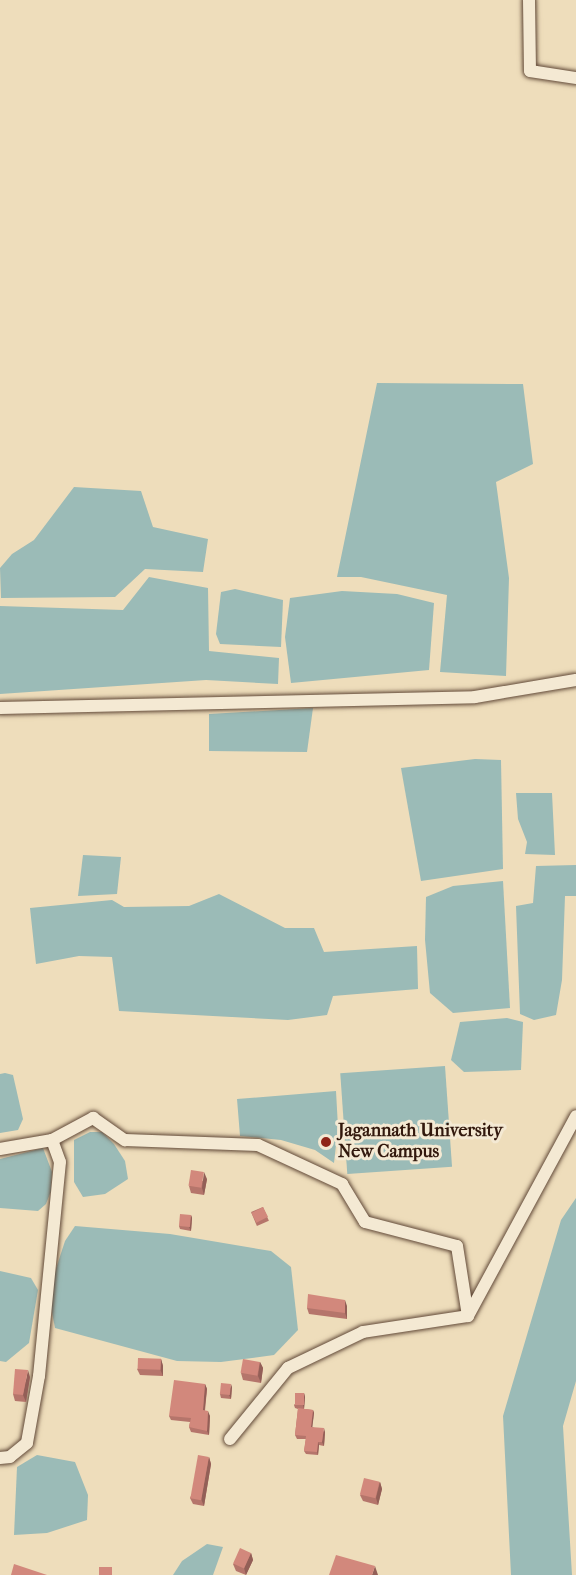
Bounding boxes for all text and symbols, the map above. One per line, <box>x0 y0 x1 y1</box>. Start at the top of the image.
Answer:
place label: Jagannath University New Campus <box>338 1121 503 1164</box>
marker: Jagannath University New Campus <box>319 1135 333 1149</box>

